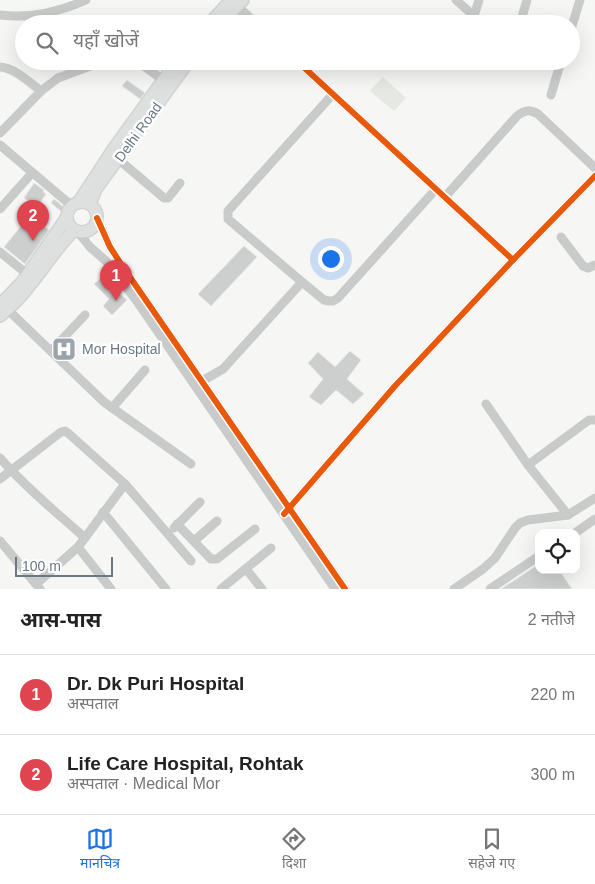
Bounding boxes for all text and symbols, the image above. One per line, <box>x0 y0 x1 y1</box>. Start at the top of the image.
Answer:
search box <box>15 15 580 70</box>
icon: search <box>33 29 61 57</box>
text: यहाँ खोजें <box>73 30 139 51</box>
street label: Delhi Road <box>111 99 165 165</box>
pin: 2 <box>17 200 49 241</box>
your location <box>318 246 344 272</box>
pin: 1 <box>100 260 132 301</box>
hospital icon: Mor Hospital <box>51 336 77 362</box>
place label: Mor Hospital <box>82 341 161 357</box>
map controls <box>535 529 580 574</box>
button: locate <box>535 529 580 574</box>
scale bar <box>15 554 112 577</box>
text: 100 m <box>22 558 61 574</box>
text: आस-पास <box>20 608 101 631</box>
text: 2 नतीजे <box>528 611 575 628</box>
text: Dr. Dk Puri Hospital <box>67 673 244 694</box>
text: 1 <box>32 686 40 703</box>
text: 220 m <box>531 686 575 703</box>
text: अस्पताल <box>67 695 119 712</box>
text: Life Care Hospital, Rohtak <box>67 753 304 774</box>
text: 2 <box>32 766 40 783</box>
text: 300 m <box>531 766 575 783</box>
text: अस्पताल · Medical Mor <box>67 775 220 792</box>
tab: मानचित्र <box>80 825 120 874</box>
tab: दिशा <box>280 825 308 874</box>
tab: सहेजे गए <box>468 825 515 874</box>

